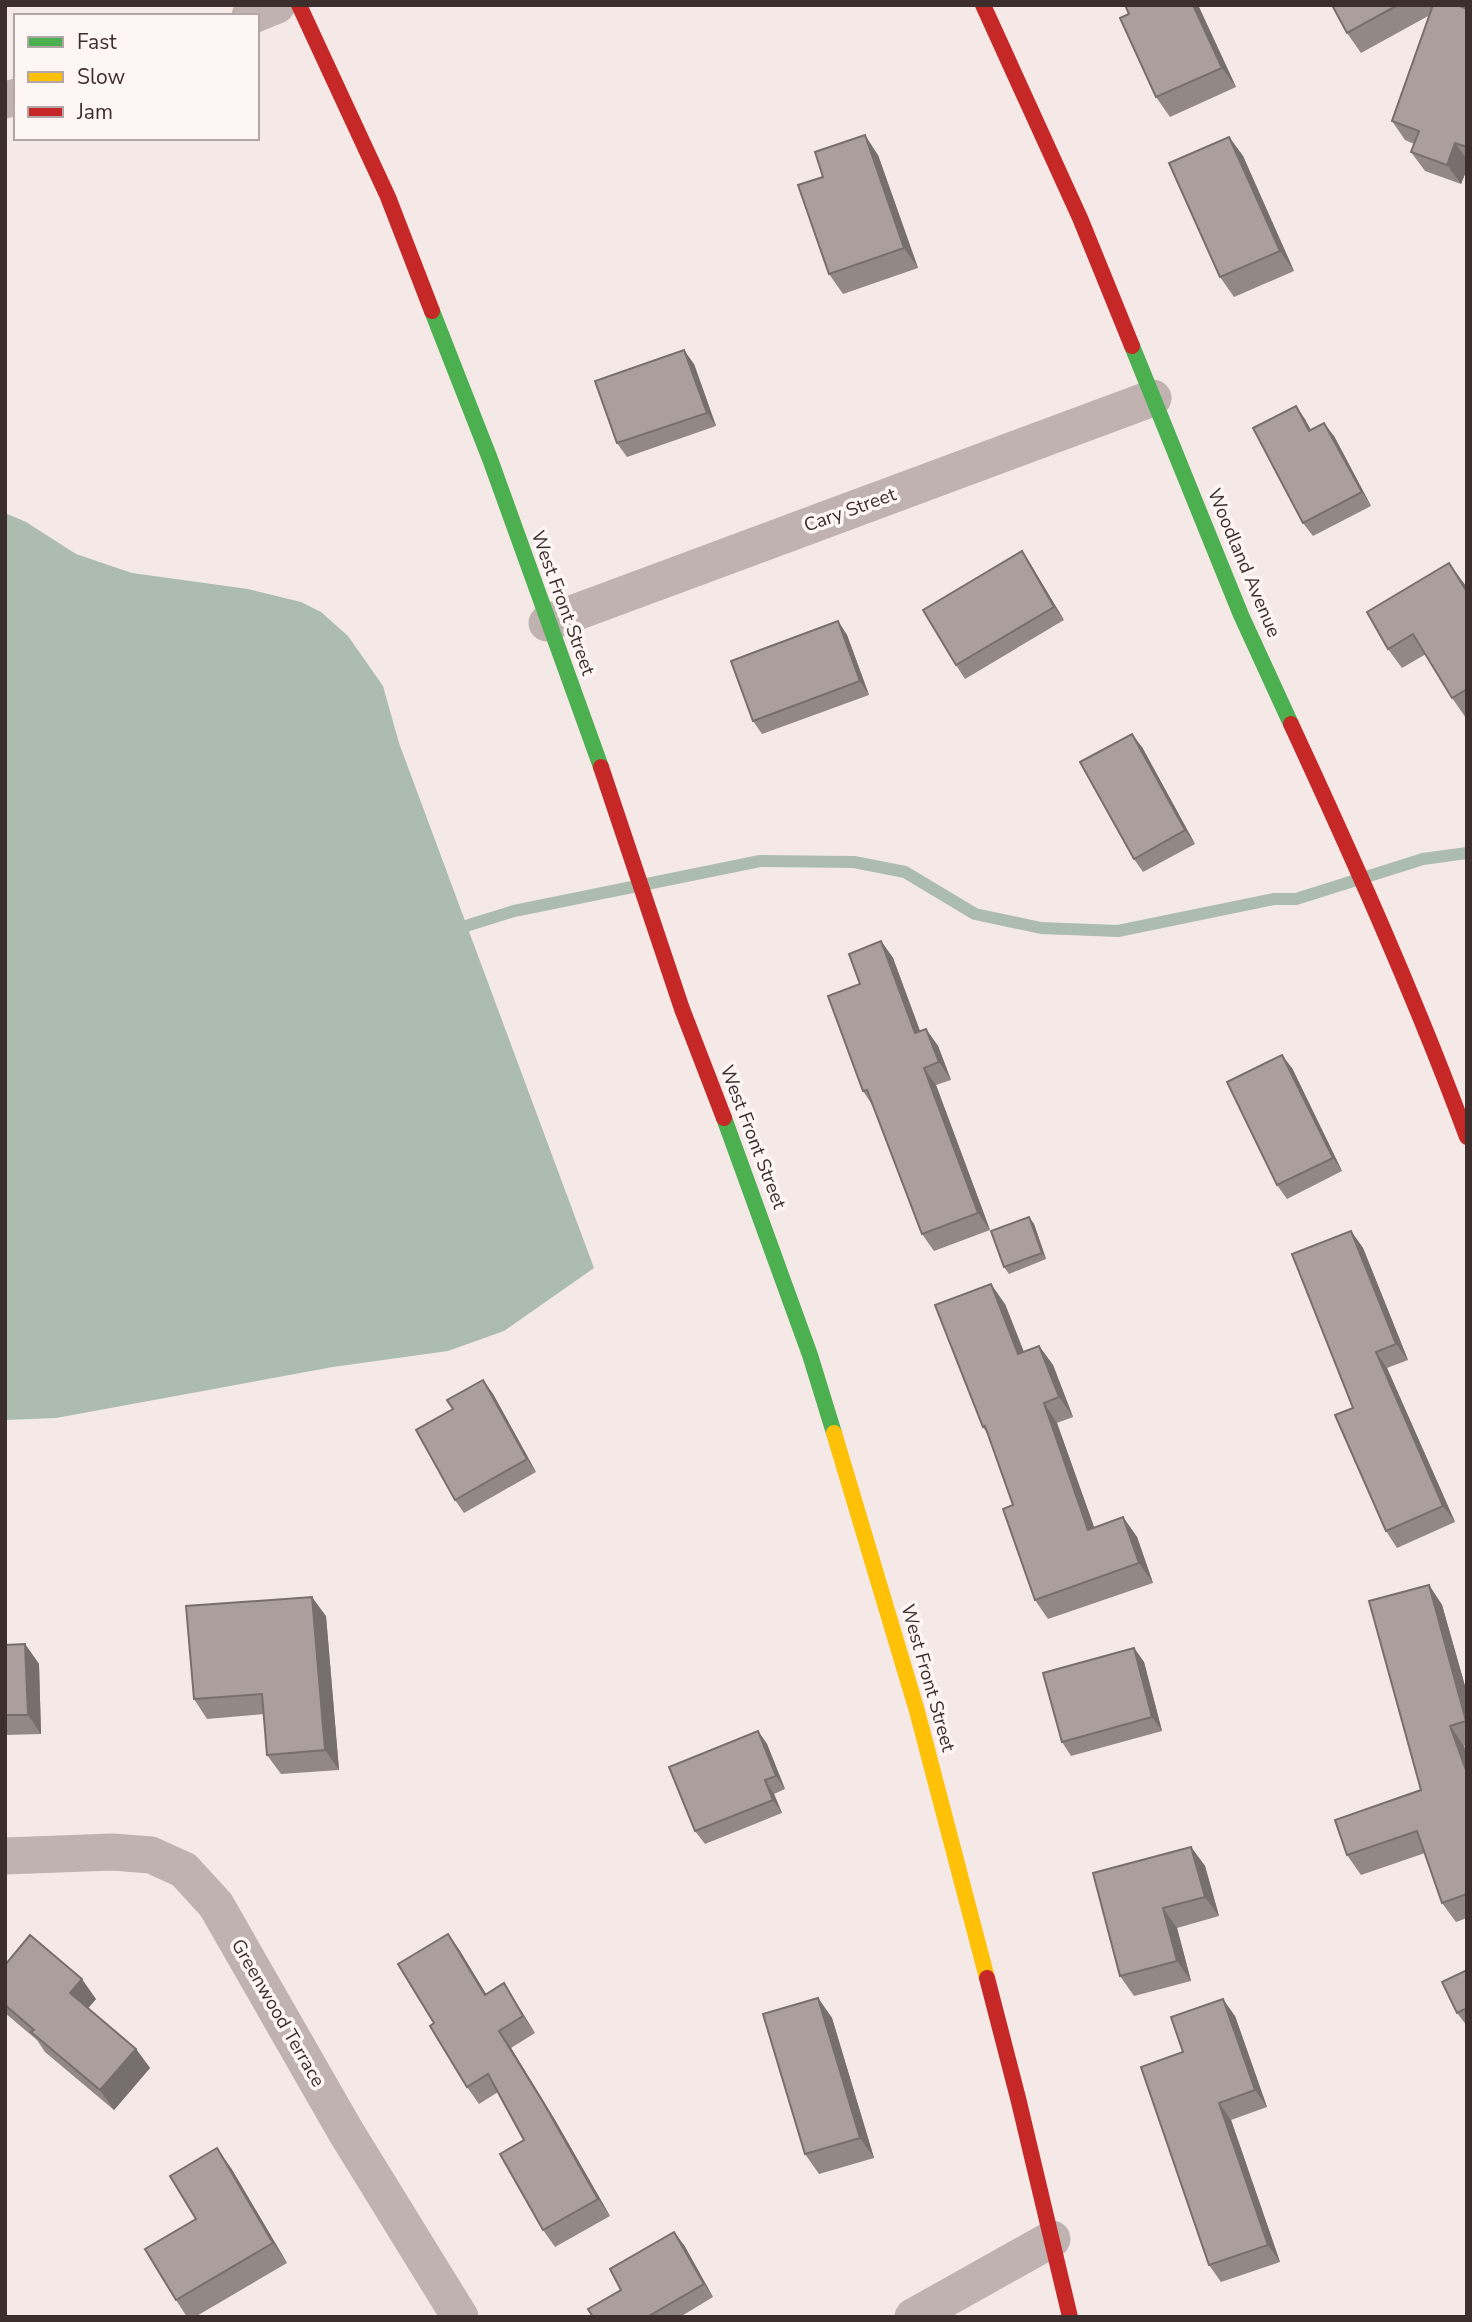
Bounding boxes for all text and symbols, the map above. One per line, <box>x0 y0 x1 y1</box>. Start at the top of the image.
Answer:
legend <box>14 14 259 140</box>
text: Fast <box>77 28 117 56</box>
text: Slow <box>77 63 126 91</box>
text: Jam <box>76 98 113 126</box>
street label: Cary Street <box>800 481 900 539</box>
street label: Woodland Avenue <box>1201 485 1287 641</box>
street label: West Front Street <box>525 527 601 679</box>
street label: West Front Street <box>714 1061 793 1213</box>
street label: West Front Street <box>895 1601 962 1755</box>
street label: Greenwood Terrace <box>225 1934 331 2092</box>

